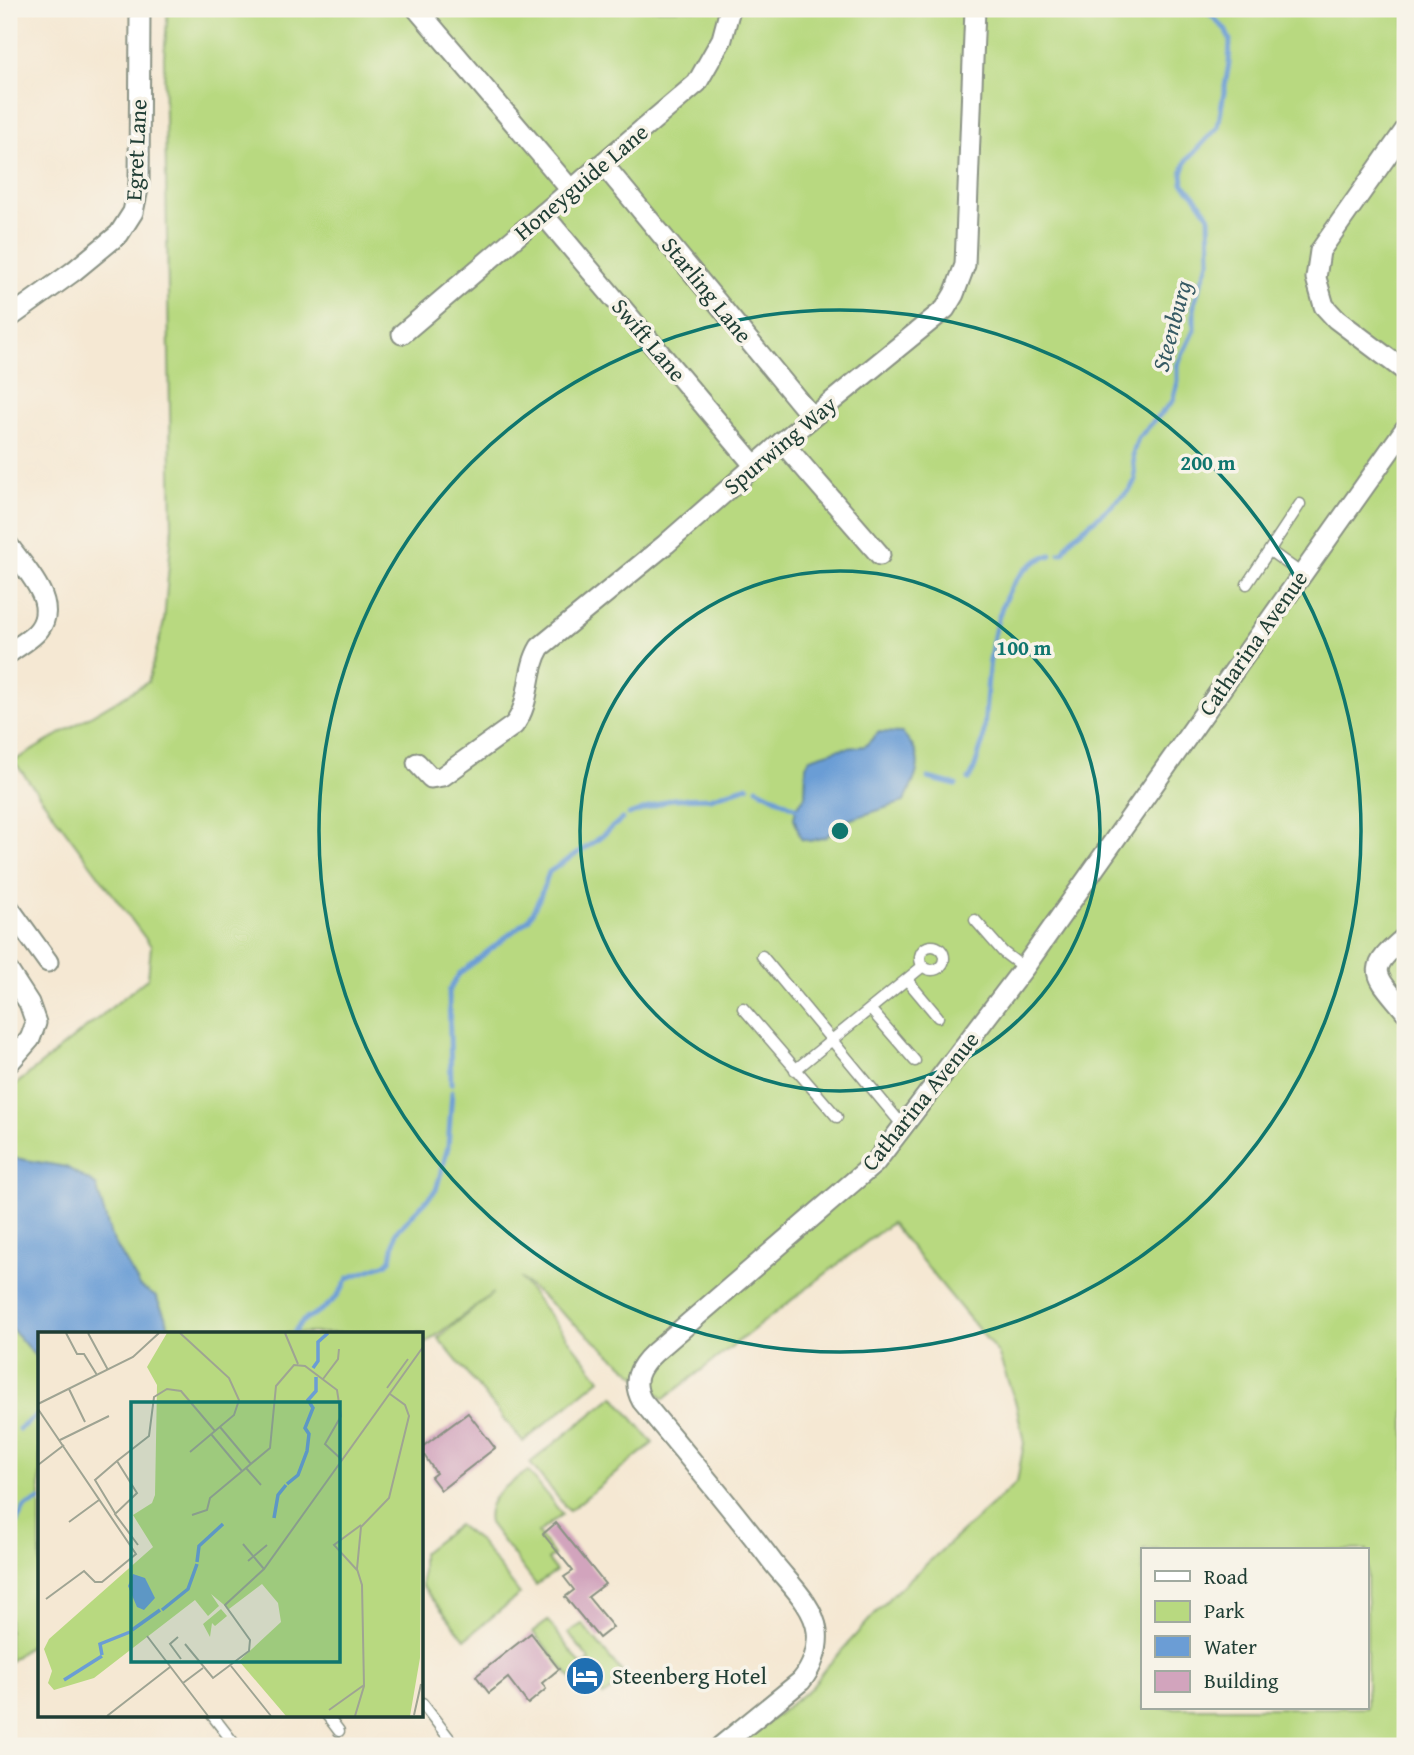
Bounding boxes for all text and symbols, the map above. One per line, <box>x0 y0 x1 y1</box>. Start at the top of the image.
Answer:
street label: Egret Lane <box>116 98 155 202</box>
street label: Honeyguide Lane <box>506 115 655 248</box>
street label: Starling Lane <box>654 230 760 350</box>
water label: Steenburg <box>1143 276 1200 375</box>
street label: Swift Lane <box>604 291 694 389</box>
street label: Spurwing Way <box>716 387 844 502</box>
text: 200 m <box>1180 447 1236 478</box>
street label: Catharina Avenue <box>1190 563 1315 722</box>
text: 100 m <box>996 632 1052 663</box>
centre of rings <box>828 819 852 843</box>
street label: Catharina Avenue <box>853 1024 986 1177</box>
inset map <box>38 1332 424 1716</box>
legend <box>1141 1548 1368 1710</box>
text: Road <box>1204 1561 1249 1592</box>
text: Park <box>1204 1595 1245 1626</box>
text: Water <box>1204 1631 1257 1662</box>
hotel icon: Steenberg Hotel <box>564 1655 606 1697</box>
place label: Steenberg Hotel <box>612 1659 767 1692</box>
text: Building <box>1204 1665 1279 1696</box>

